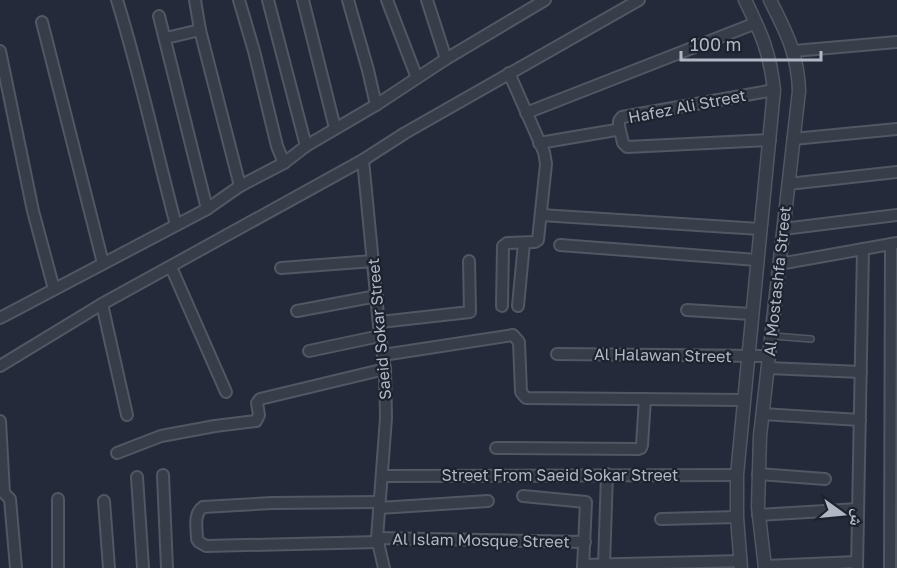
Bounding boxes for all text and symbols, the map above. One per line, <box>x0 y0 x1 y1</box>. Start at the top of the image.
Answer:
scale bar <box>681 24 820 62</box>
text: 100 m <box>690 33 741 55</box>
street label: Hafez Ali Street <box>626 85 748 127</box>
street label: Al Mostashfa Street <box>759 205 795 357</box>
street label: Saeid Sokar Street <box>363 257 395 401</box>
street label: Al Halawan Street <box>594 344 732 366</box>
street label: Street From Saeid Sokar Street <box>442 465 678 485</box>
north arrow <box>813 484 873 544</box>
text: ش <box>846 507 869 529</box>
street label: Al Islam Mosque Street <box>392 528 570 552</box>

